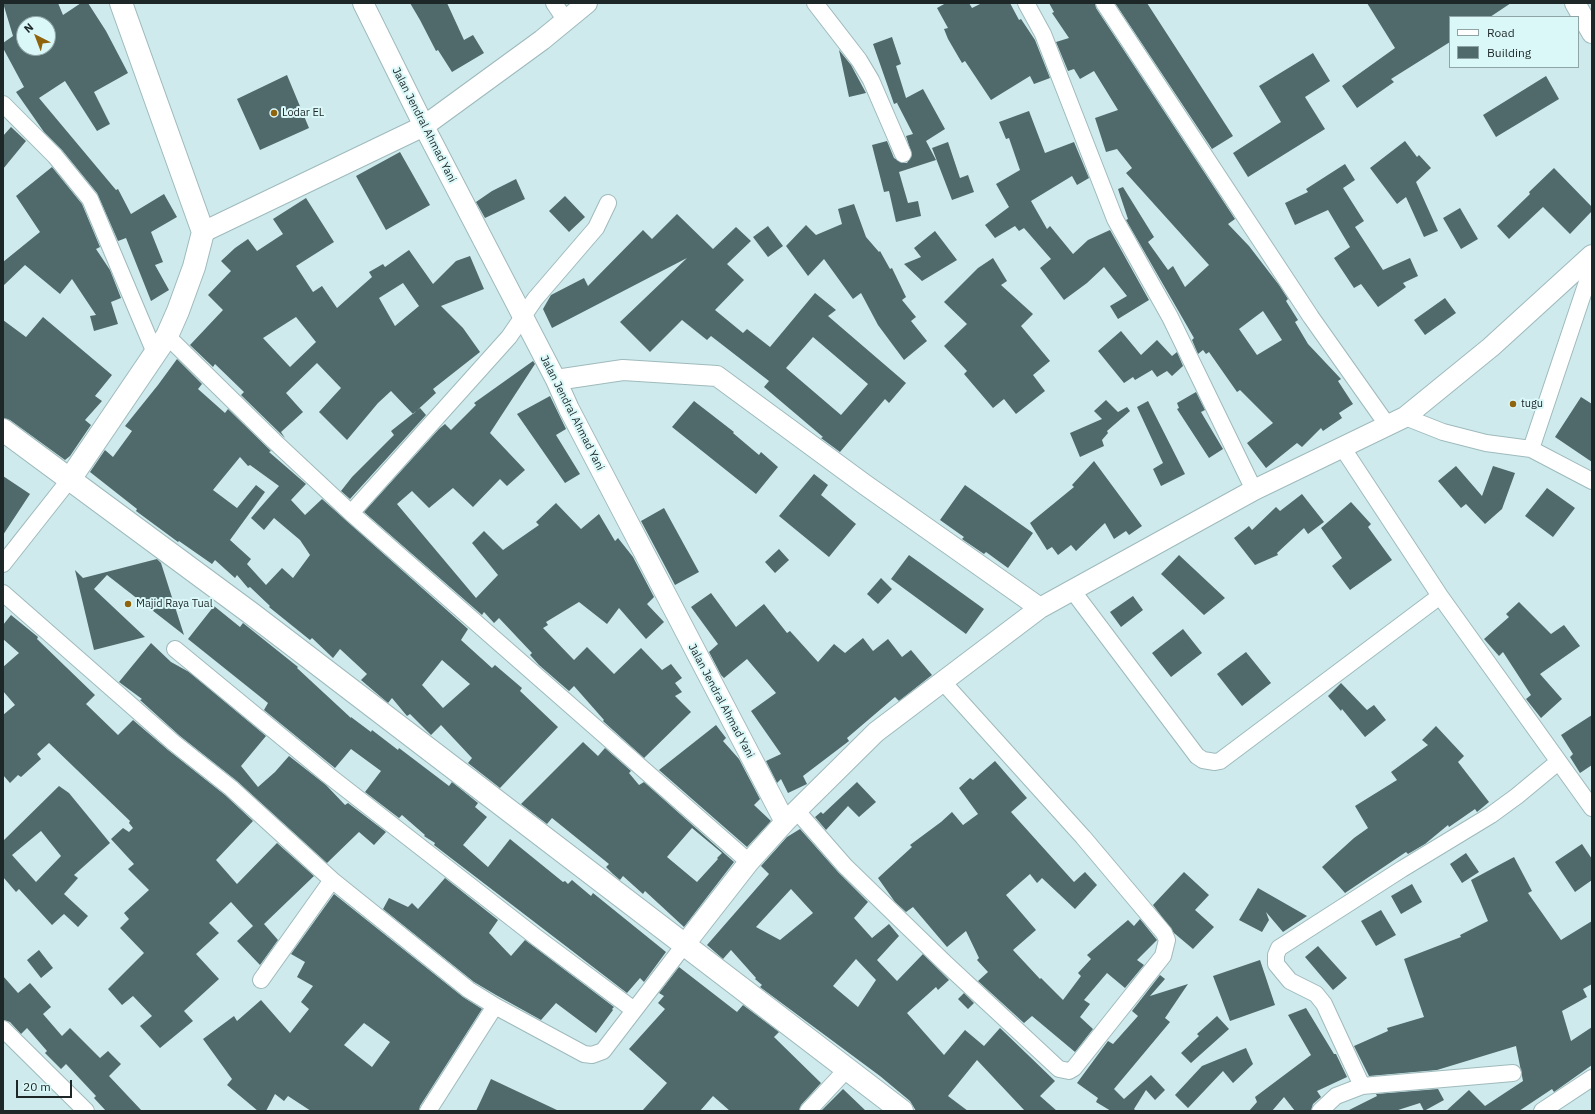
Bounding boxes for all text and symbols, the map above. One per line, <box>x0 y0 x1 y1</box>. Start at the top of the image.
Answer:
north arrow <box>16 16 56 56</box>
legend <box>1449 16 1579 68</box>
text: N <box>21 20 36 36</box>
text: Road <box>1487 25 1515 40</box>
text: Building <box>1487 45 1531 60</box>
street label: Jalan Jendral Ahmad Yani <box>389 65 459 185</box>
place label: Lodar EL <box>282 106 324 120</box>
marker: Lodar EL <box>269 108 279 118</box>
street label: Jalan Jendral Ahmad Yani <box>537 353 607 473</box>
place label: tugu <box>1521 397 1543 411</box>
marker: tugu <box>1508 399 1518 409</box>
place label: Majid Raya Tual <box>136 597 213 611</box>
marker: Majid Raya Tual <box>123 599 133 609</box>
street label: Jalan Jendral Ahmad Yani <box>685 642 757 760</box>
scale bar <box>18 1072 74 1098</box>
text: 20 m <box>23 1079 51 1094</box>

